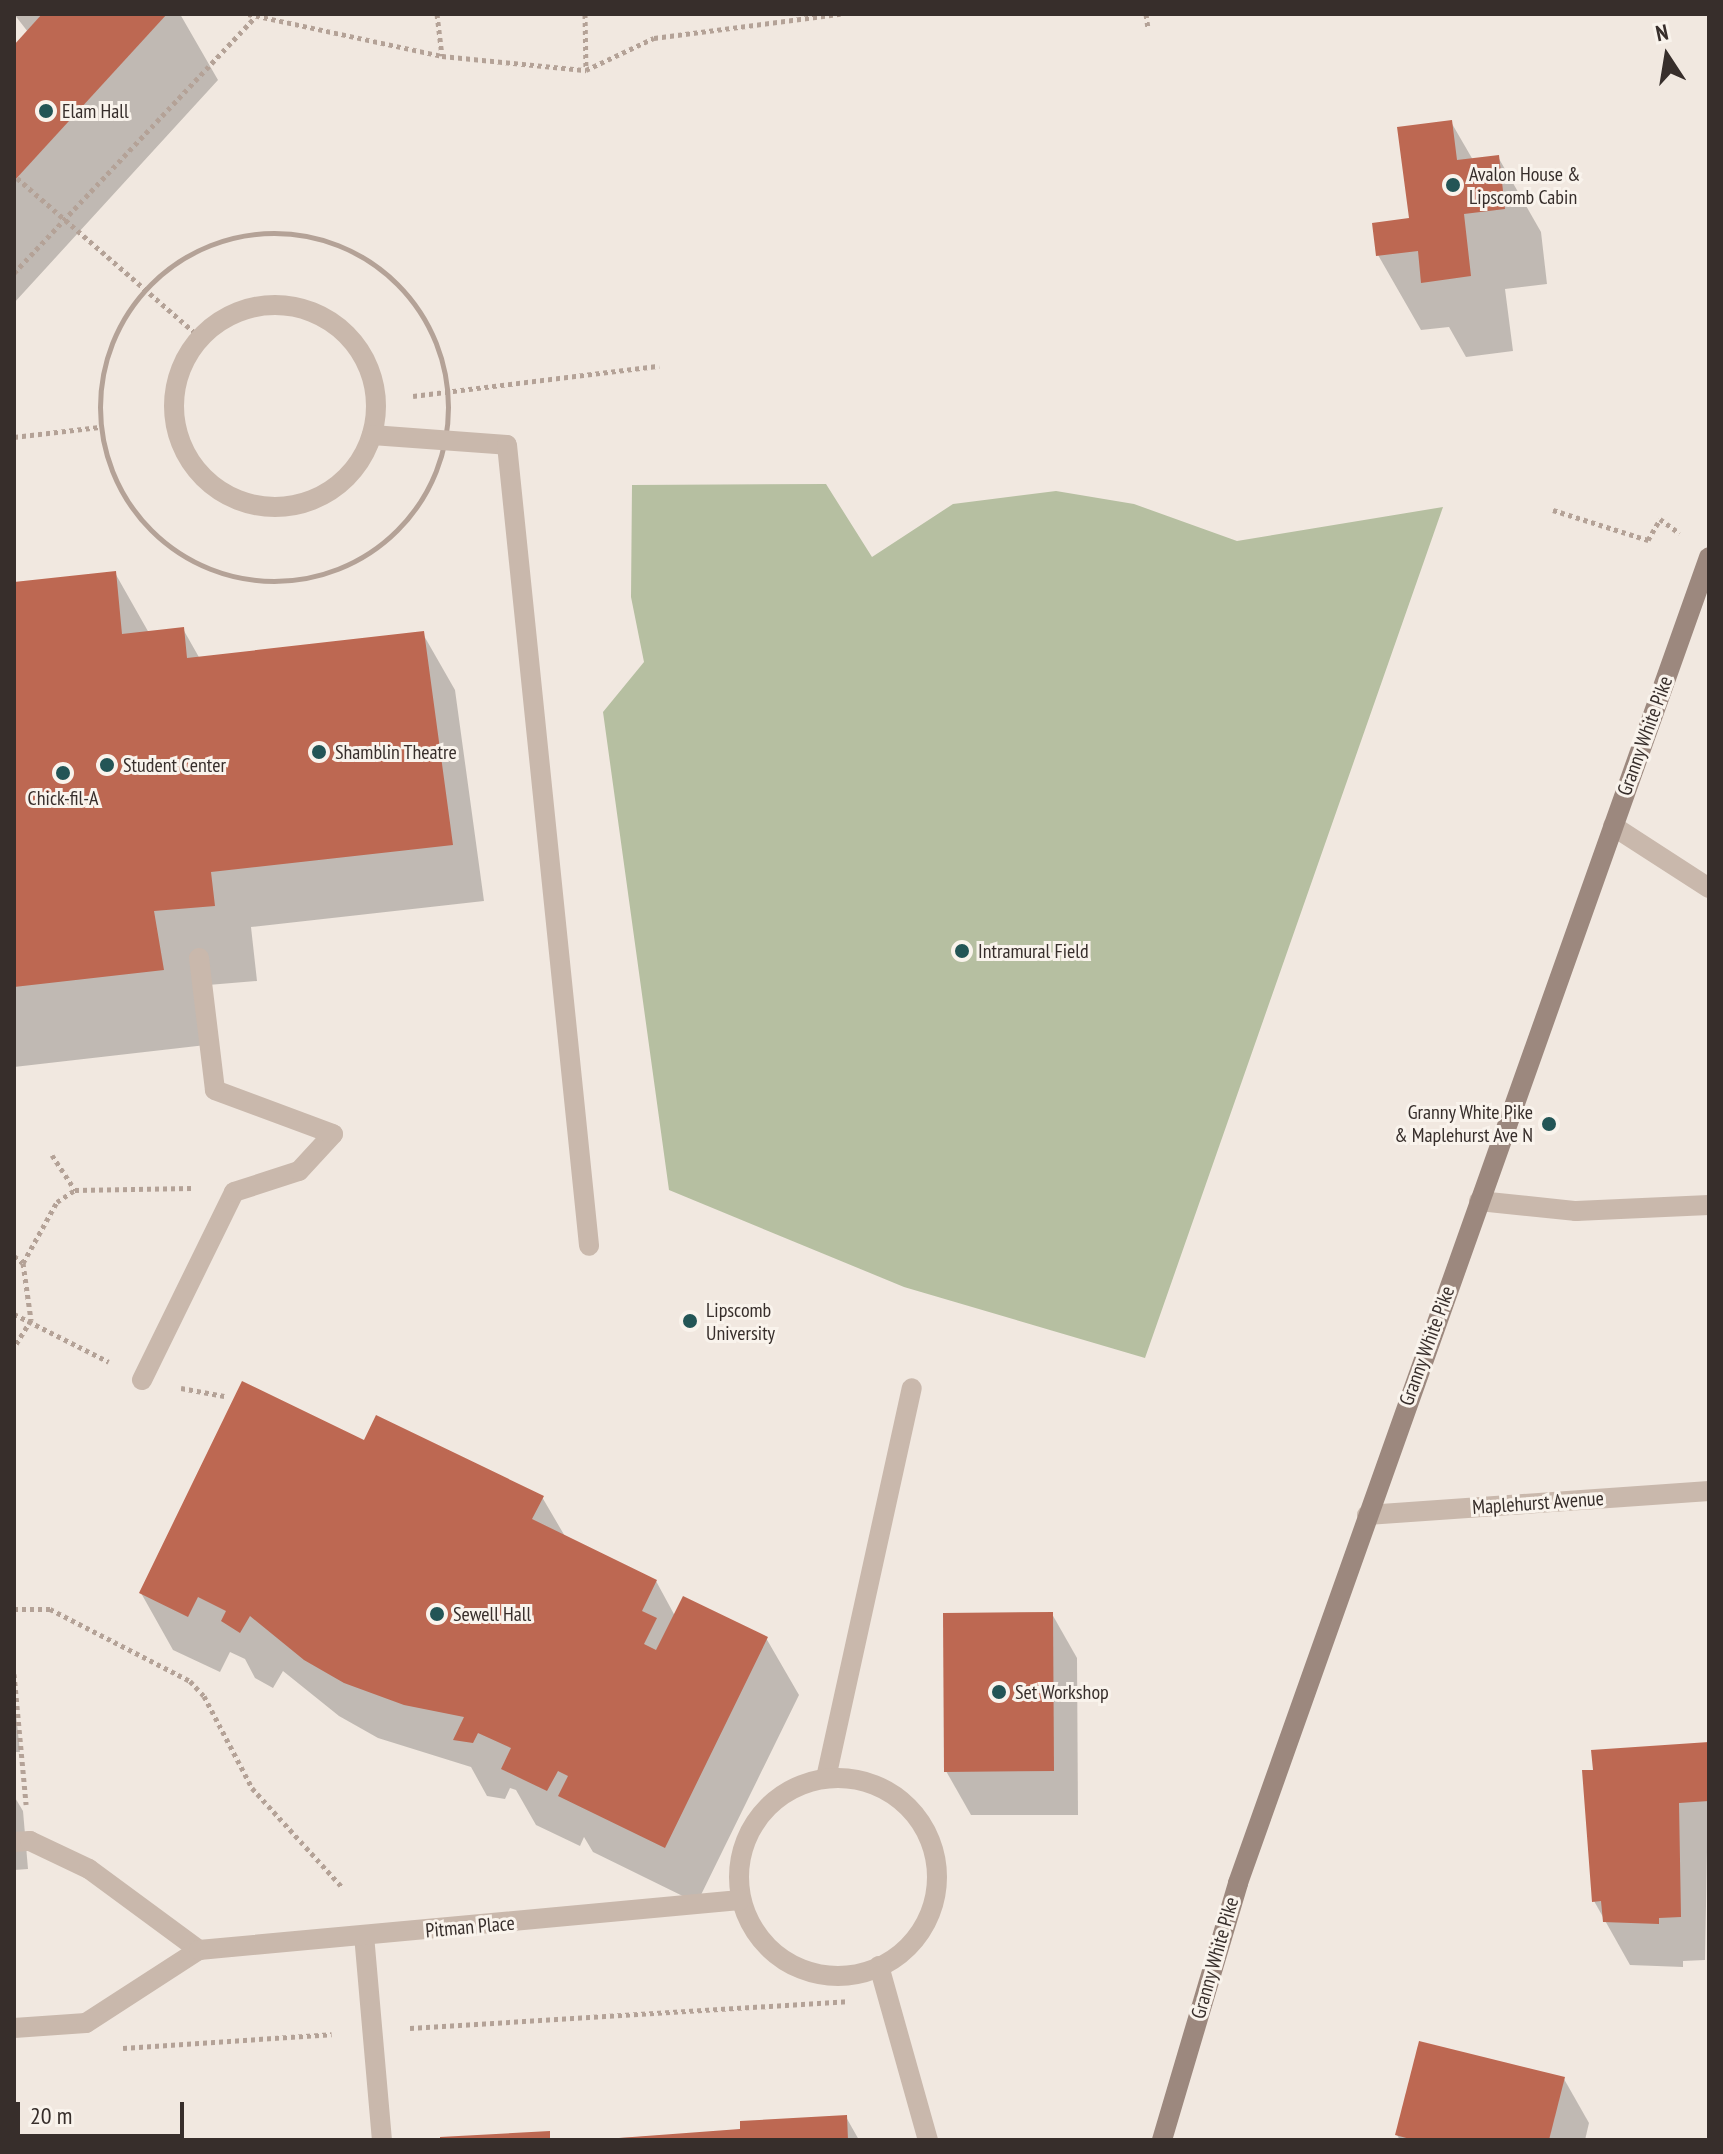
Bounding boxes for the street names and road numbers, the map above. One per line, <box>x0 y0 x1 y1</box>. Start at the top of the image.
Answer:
street label: Granny White Pike <box>1612 673 1678 799</box>
street label: Granny White Pike <box>1394 1283 1460 1409</box>
street label: Maplehurst Avenue <box>1471 1486 1605 1520</box>
street label: Granny White Pike <box>1186 1894 1244 2022</box>
street label: Pitman Place <box>424 1911 516 1943</box>

